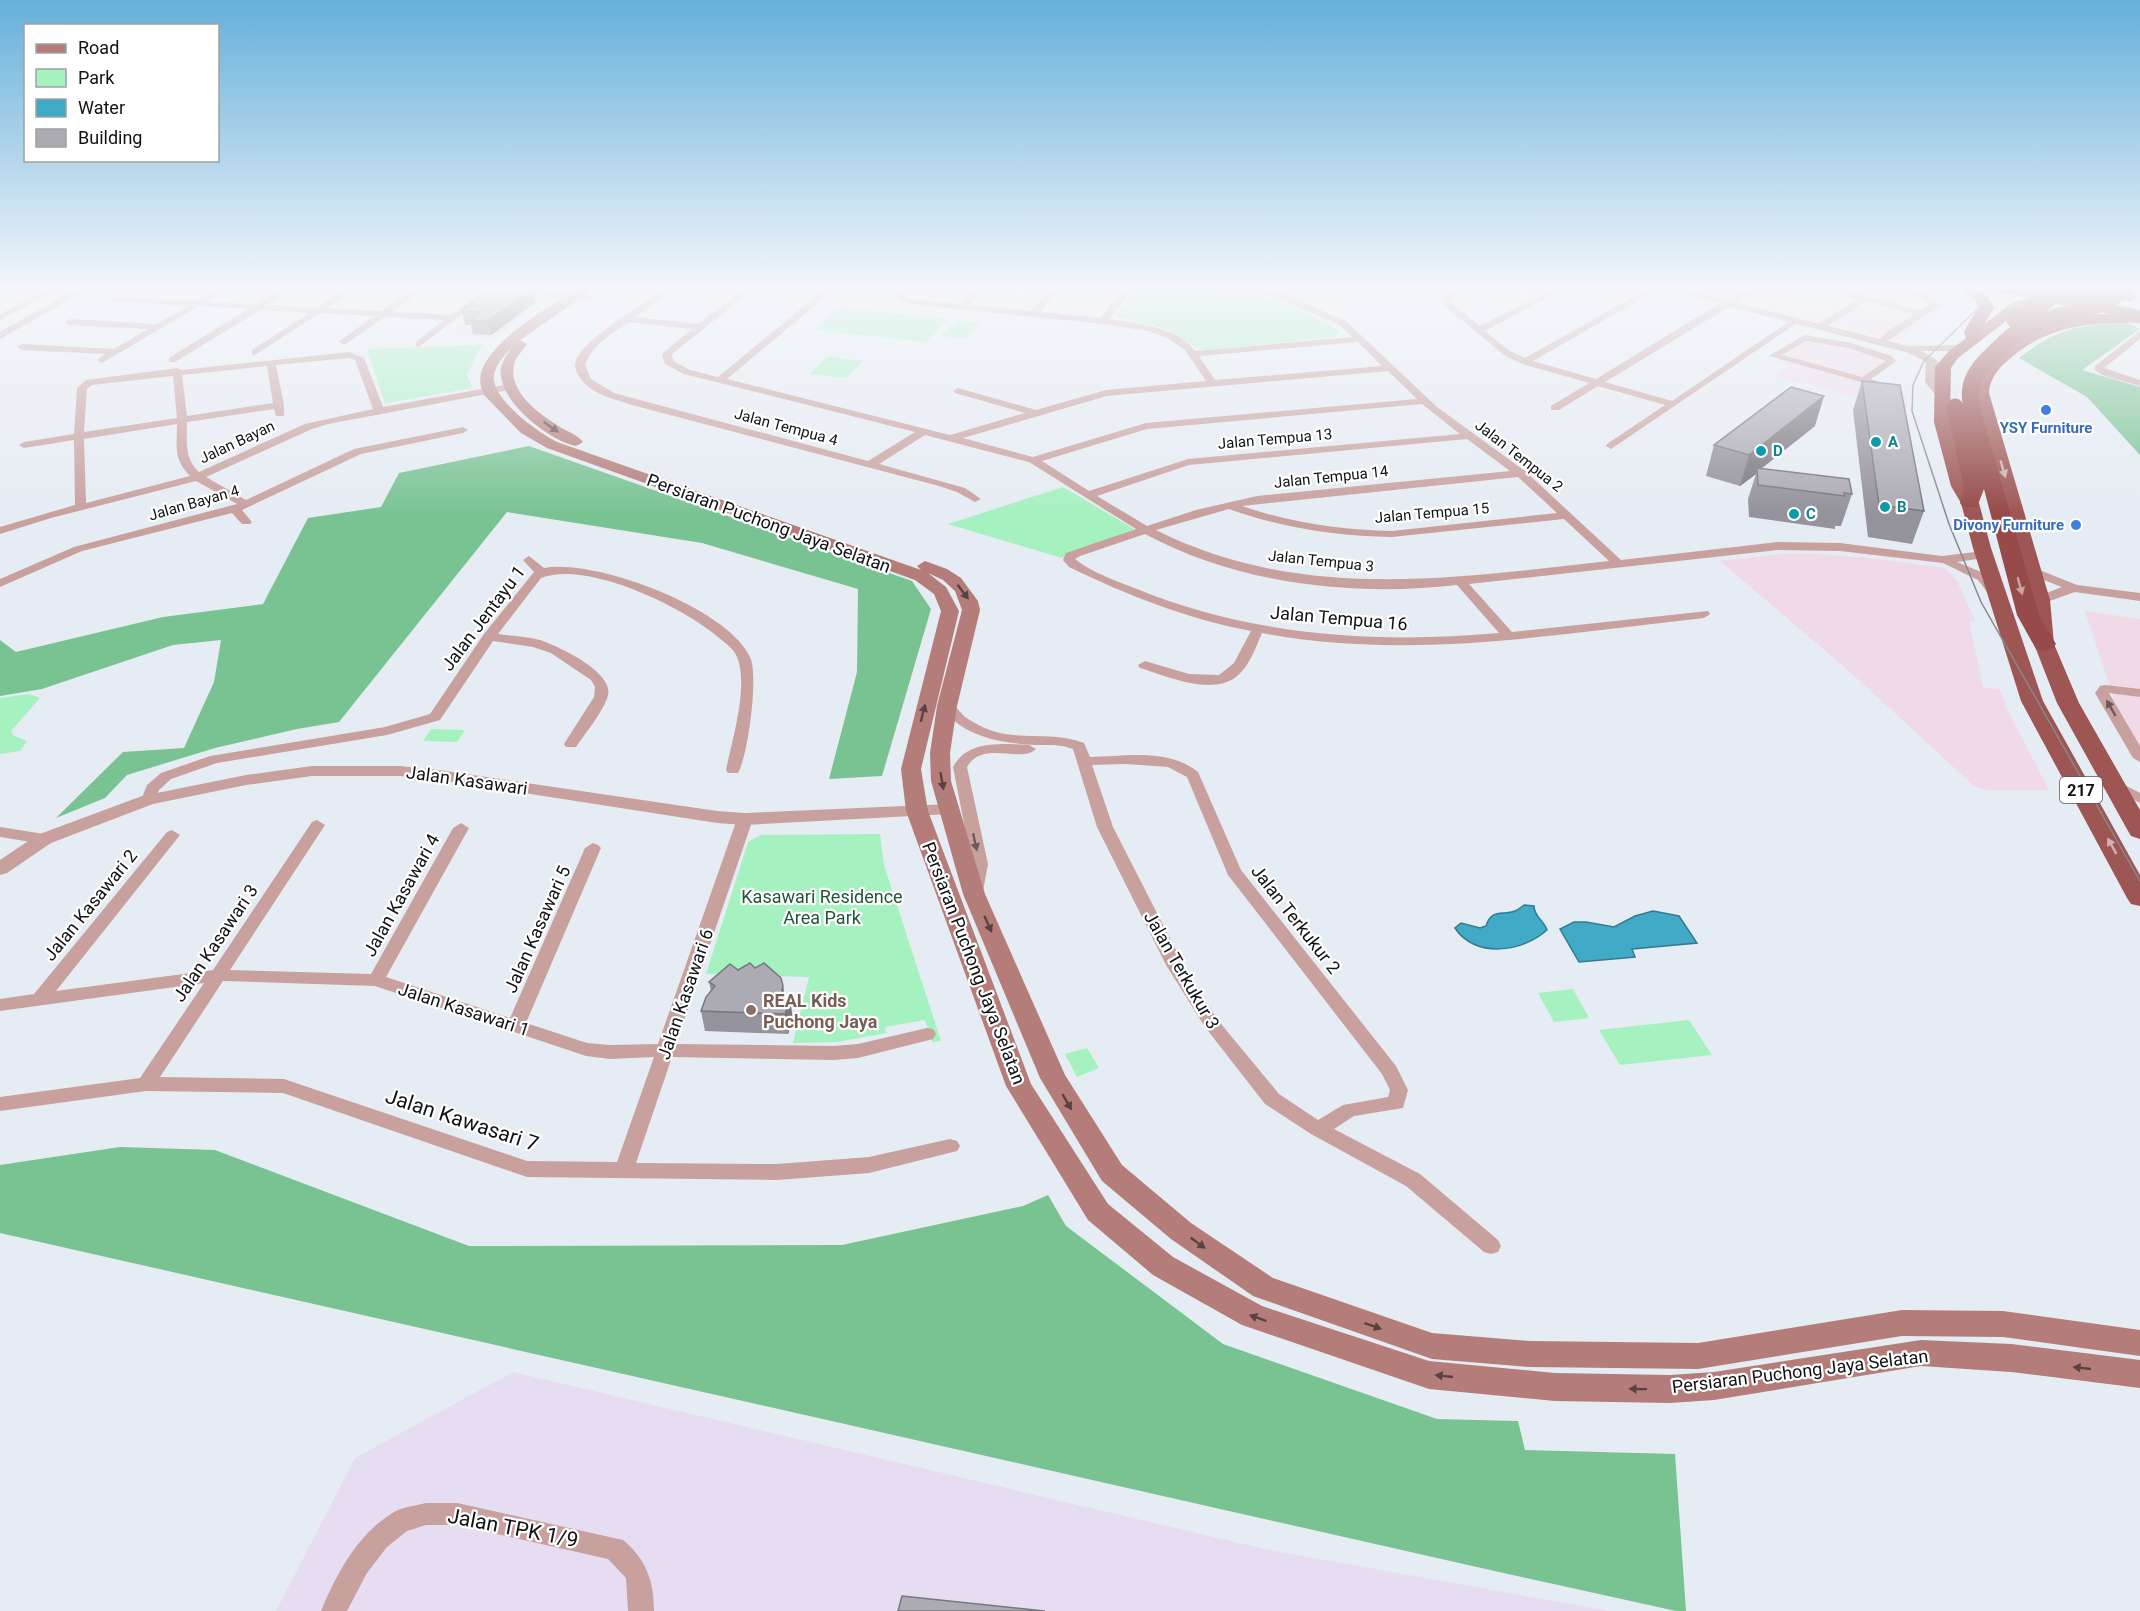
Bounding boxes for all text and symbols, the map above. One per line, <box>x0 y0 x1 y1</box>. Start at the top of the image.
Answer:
legend <box>24 24 219 162</box>
text: Road <box>78 37 119 58</box>
text: Park <box>78 67 115 88</box>
text: Water <box>78 97 125 118</box>
text: Building <box>78 127 142 148</box>
marker: YSY Furniture <box>2039 403 2053 417</box>
street label: Jalan Tempua 4 <box>732 405 840 450</box>
street label: Jalan Tempua 2 <box>1472 416 1566 496</box>
street label: Jalan Bayan <box>196 417 278 467</box>
place label: YSY Furniture <box>2000 419 2092 437</box>
one-way arrow <box>542 421 558 433</box>
street label: Jalan Tempua 13 <box>1217 425 1333 453</box>
place label: A <box>1888 433 1899 451</box>
marker: A <box>1869 435 1883 449</box>
place label: D <box>1773 442 1783 460</box>
marker: D <box>1754 444 1768 458</box>
one-way arrow <box>1999 460 2008 478</box>
street label: Jalan Tempua 14 <box>1273 462 1390 492</box>
street label: Persiaran Puchong Jaya Selatan <box>644 469 894 577</box>
street label: Jalan Bayan 4 <box>147 481 242 525</box>
place label: B <box>1897 498 1907 516</box>
street label: Jalan Tempua 15 <box>1374 499 1490 527</box>
marker: B <box>1878 500 1892 514</box>
place label: C <box>1806 505 1816 523</box>
marker: C <box>1787 507 1801 521</box>
place label: Divony Furniture <box>1953 516 2064 534</box>
marker: Divony Furniture <box>2069 518 2083 532</box>
street label: Jalan Tempua 3 <box>1267 546 1375 576</box>
street label: Jalan Jentayu 1 <box>437 561 529 675</box>
one-way arrow <box>2016 577 2026 595</box>
one-way arrow <box>957 584 969 600</box>
street label: Jalan Tempua 16 <box>1270 602 1408 634</box>
one-way arrow <box>2106 699 2116 716</box>
one-way arrow <box>919 704 929 722</box>
street label: Jalan Kasawari <box>405 761 529 799</box>
one-way arrow <box>938 771 947 790</box>
road number: 217 <box>2060 777 2102 803</box>
street label: Jalan Kasawari 4 <box>359 830 443 960</box>
one-way arrow <box>971 833 980 852</box>
one-way arrow <box>2107 838 2117 855</box>
street label: Persiaran Puchong Jaya Selatan <box>918 839 1030 1087</box>
street label: Jalan Kasawari 2 <box>39 845 141 965</box>
street label: Jalan Terkukur 2 <box>1247 860 1345 978</box>
street label: Jalan Kasawari 5 <box>500 862 574 996</box>
street label: Jalan Kasawari 3 <box>168 880 262 1006</box>
park label: Kasawari Residence Area Park <box>741 886 903 928</box>
street label: Jalan Terkukur 3 <box>1140 907 1224 1033</box>
one-way arrow <box>983 916 993 934</box>
street label: Jalan Kasawari 6 <box>653 926 717 1062</box>
street label: Jalan Kasawari 1 <box>396 978 532 1040</box>
place label: REAL Kids Puchong Jaya <box>763 990 878 1032</box>
marker: REAL Kids Puchong Jaya <box>744 1003 758 1017</box>
street label: Jalan Kawasari 7 <box>382 1084 542 1156</box>
one-way arrow <box>1062 1094 1073 1110</box>
one-way arrow <box>1190 1237 1206 1249</box>
one-way arrow <box>1249 1312 1267 1322</box>
one-way arrow <box>1364 1321 1382 1331</box>
street label: Persiaran Puchong Jaya Selatan <box>1671 1345 1929 1397</box>
one-way arrow <box>2072 1363 2091 1373</box>
one-way arrow <box>1434 1371 1453 1381</box>
one-way arrow <box>1629 1384 1648 1393</box>
street label: Jalan TPK 1/9 <box>446 1504 580 1552</box>

